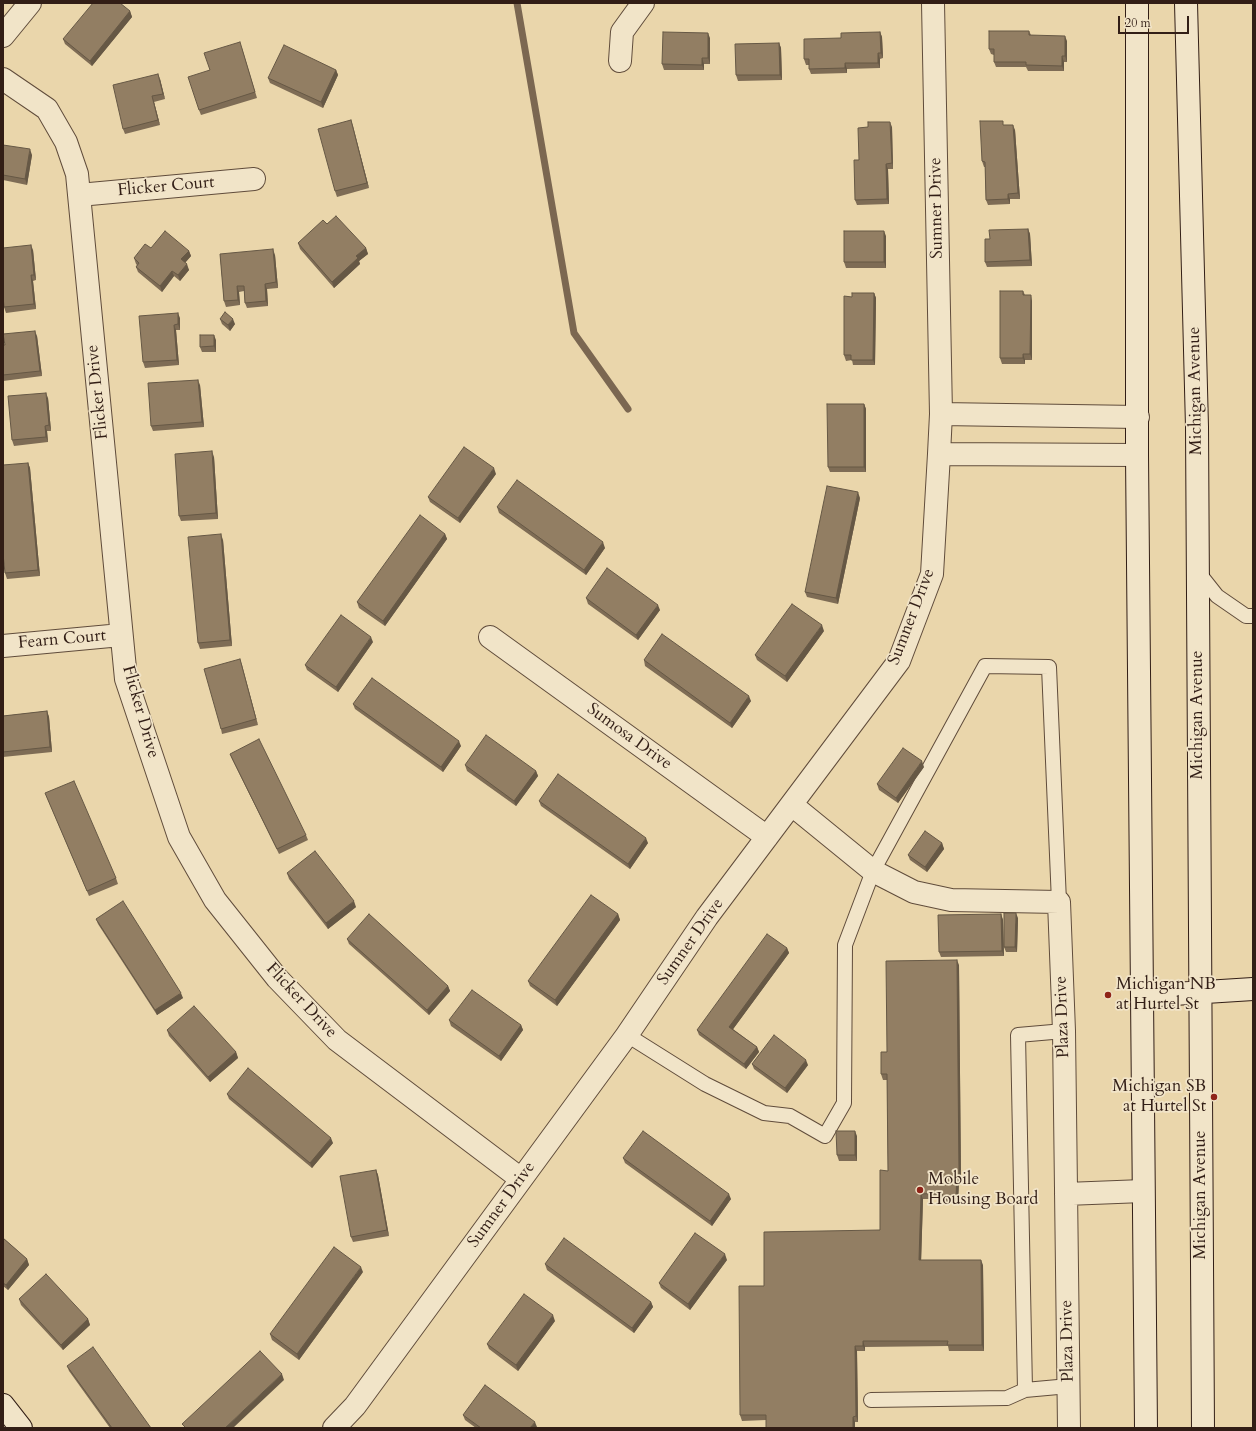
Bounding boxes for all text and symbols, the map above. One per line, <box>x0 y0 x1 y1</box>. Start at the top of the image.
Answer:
scale bar <box>1120 8 1191 34</box>
text: 20 m <box>1125 15 1151 31</box>
street label: Sumner Drive <box>926 157 948 259</box>
street label: Flicker Court <box>117 173 215 201</box>
street label: Michigan Avenue <box>1185 326 1207 456</box>
street label: Flicker Drive <box>83 344 113 440</box>
street label: Sumner Drive <box>884 566 940 668</box>
street label: Fearn Court <box>17 626 107 654</box>
street label: Michigan Avenue <box>1188 651 1208 779</box>
street label: Flicker Drive <box>117 663 163 761</box>
street label: Sumosa Drive <box>583 699 675 775</box>
street label: Sumner Drive <box>654 895 728 989</box>
street label: Flicker Drive <box>261 959 341 1043</box>
street label: Plaza Drive <box>1051 975 1075 1059</box>
place label: Michigan NB at Hurtel St <box>1116 975 1216 1015</box>
marker: Michigan NB at Hurtel St <box>1103 990 1113 1000</box>
place label: Michigan SB at Hurtel St <box>1112 1077 1206 1117</box>
marker: Michigan SB at Hurtel St <box>1209 1092 1219 1102</box>
street label: Michigan Avenue <box>1191 1131 1211 1259</box>
street label: Sumner Drive <box>464 1158 540 1252</box>
place label: Mobile Housing Board <box>928 1170 1038 1210</box>
marker: Mobile Housing Board <box>915 1185 925 1195</box>
street label: Plaza Drive <box>1057 1300 1079 1382</box>

